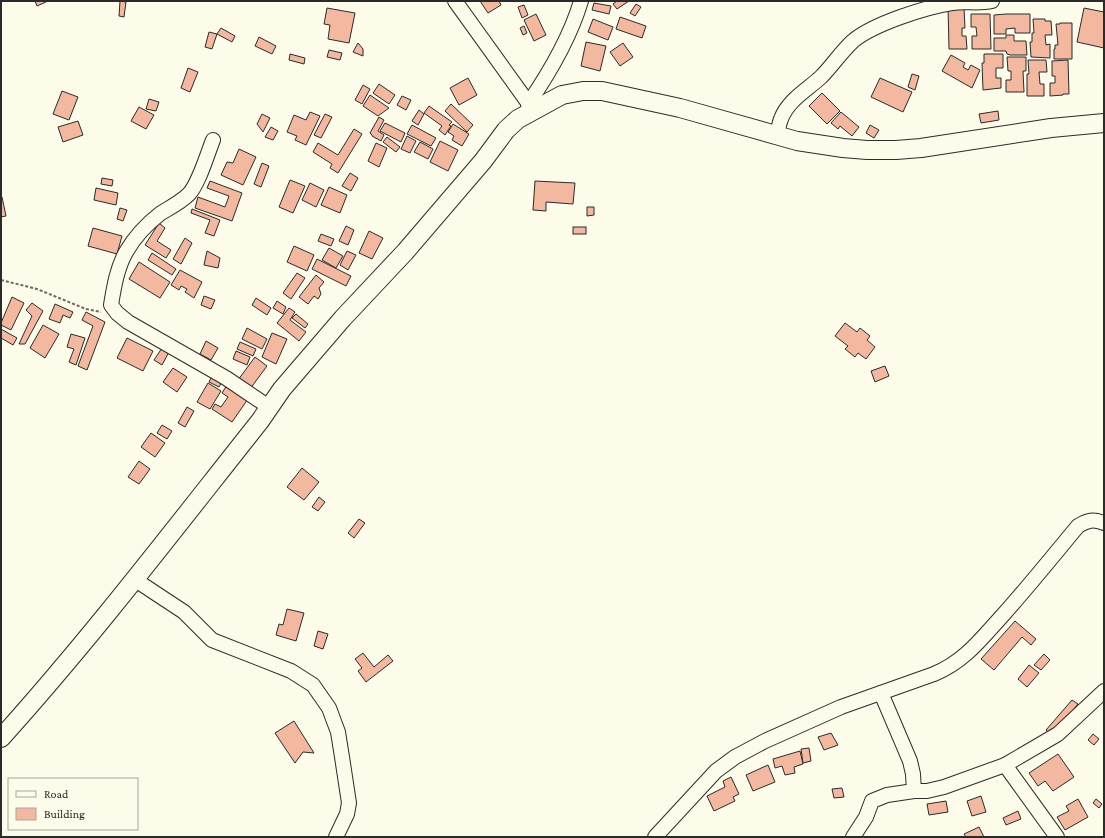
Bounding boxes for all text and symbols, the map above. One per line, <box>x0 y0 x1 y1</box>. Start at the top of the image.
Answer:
legend <box>8 778 138 830</box>
text: Road <box>44 787 69 801</box>
text: Building <box>44 807 85 821</box>

